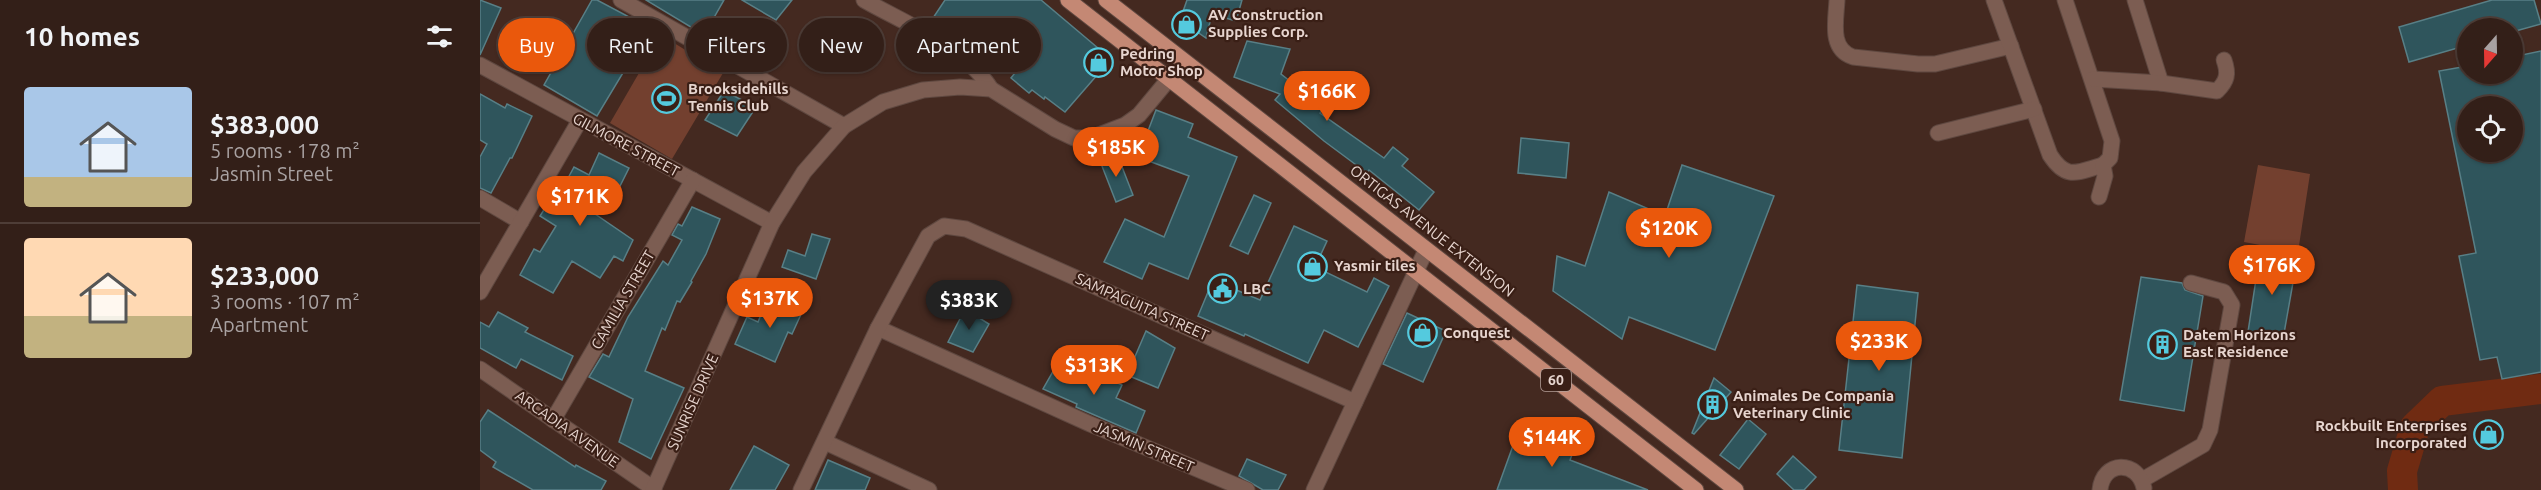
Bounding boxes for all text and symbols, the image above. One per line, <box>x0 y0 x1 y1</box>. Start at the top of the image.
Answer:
place label: AV Construction Supplies Corp. <box>1208 6 1323 40</box>
shop icon: AV Construction Supplies Corp. <box>1171 8 1203 40</box>
chip: Buy <box>498 18 575 72</box>
chip: Rent <box>587 18 674 72</box>
chip: Filters <box>686 18 787 72</box>
chip: New <box>799 18 884 72</box>
chip: Apartment <box>896 18 1041 72</box>
north arrow <box>2457 18 2523 84</box>
map controls <box>2457 18 2523 162</box>
icon: filters <box>423 20 456 53</box>
text: 10 homes <box>24 22 140 51</box>
place label: Pedring Motor Shop <box>1120 45 1203 79</box>
shop icon: Pedring Motor Shop <box>1083 47 1115 79</box>
pin: $166K <box>1285 71 1369 122</box>
text: $166K <box>1298 79 1356 102</box>
place label: Brooksidehills Tennis Club <box>688 80 788 114</box>
sports icon: Brooksidehills Tennis Club <box>651 82 683 114</box>
button: locate <box>2457 96 2523 162</box>
street label: GILMORE STREET <box>570 109 683 180</box>
text: $383,000 <box>210 110 319 139</box>
icon: home <box>72 111 144 183</box>
pin: $185K <box>1074 127 1158 178</box>
text: $185K <box>1087 135 1145 158</box>
text: 5 rooms · 178 m² <box>210 139 360 162</box>
street label: ORTIGAS AVENUE EXTENSION <box>1347 161 1518 300</box>
text: Jasmin Street <box>210 162 333 185</box>
pin: $171K <box>538 176 622 227</box>
text: $171K <box>551 184 609 207</box>
pin: $120K <box>1627 208 1711 259</box>
text: $120K <box>1640 216 1698 239</box>
pin: $176K <box>2230 245 2314 296</box>
street label: CAMILIA STREET <box>587 247 658 352</box>
shop icon: Yasmir tiles <box>1297 250 1329 282</box>
text: $176K <box>2243 253 2301 276</box>
place label: Yasmir tiles <box>1334 257 1416 274</box>
text: $233,000 <box>210 261 319 290</box>
icon: home <box>72 262 144 334</box>
street label: SAMPAGUITA STREET <box>1073 269 1212 344</box>
public building icon: LBC <box>1206 273 1238 305</box>
pin: $137K <box>728 278 812 329</box>
pin: $383K <box>927 280 1011 331</box>
place label: LBC <box>1243 280 1271 297</box>
text: $137K <box>741 286 799 309</box>
text: $383K <box>940 288 998 311</box>
text: 3 rooms · 107 m² <box>210 290 360 313</box>
text: Apartment <box>210 313 308 336</box>
shop icon: Conquest <box>1406 317 1438 349</box>
pin: $233K <box>1837 321 1921 372</box>
place label: Conquest <box>1443 324 1511 341</box>
place label: Datem Horizons East Residence <box>2183 326 2296 360</box>
building icon: Datem Horizons East Residence <box>2146 328 2178 360</box>
text: $233K <box>1850 329 1908 352</box>
pin: $313K <box>1052 345 1136 396</box>
street label: SUNRISE DRIVE <box>664 351 721 453</box>
text: $313K <box>1065 353 1123 376</box>
road number: 60 <box>1541 369 1571 391</box>
street label: ARCADIA AVENUE <box>512 387 622 471</box>
place label: Animales De Compania Veterinary Clinic <box>1733 387 1894 421</box>
building icon: Animales De Compania Veterinary Clinic <box>1696 389 1728 421</box>
pin: $144K <box>1510 417 1594 468</box>
place label: Rockbuilt Enterprises Incorporated <box>2315 417 2467 451</box>
street label: JASMIN STREET <box>1092 418 1197 476</box>
shop icon: Rockbuilt Enterprises Incorporated <box>2472 419 2504 451</box>
text: $144K <box>1523 425 1581 448</box>

